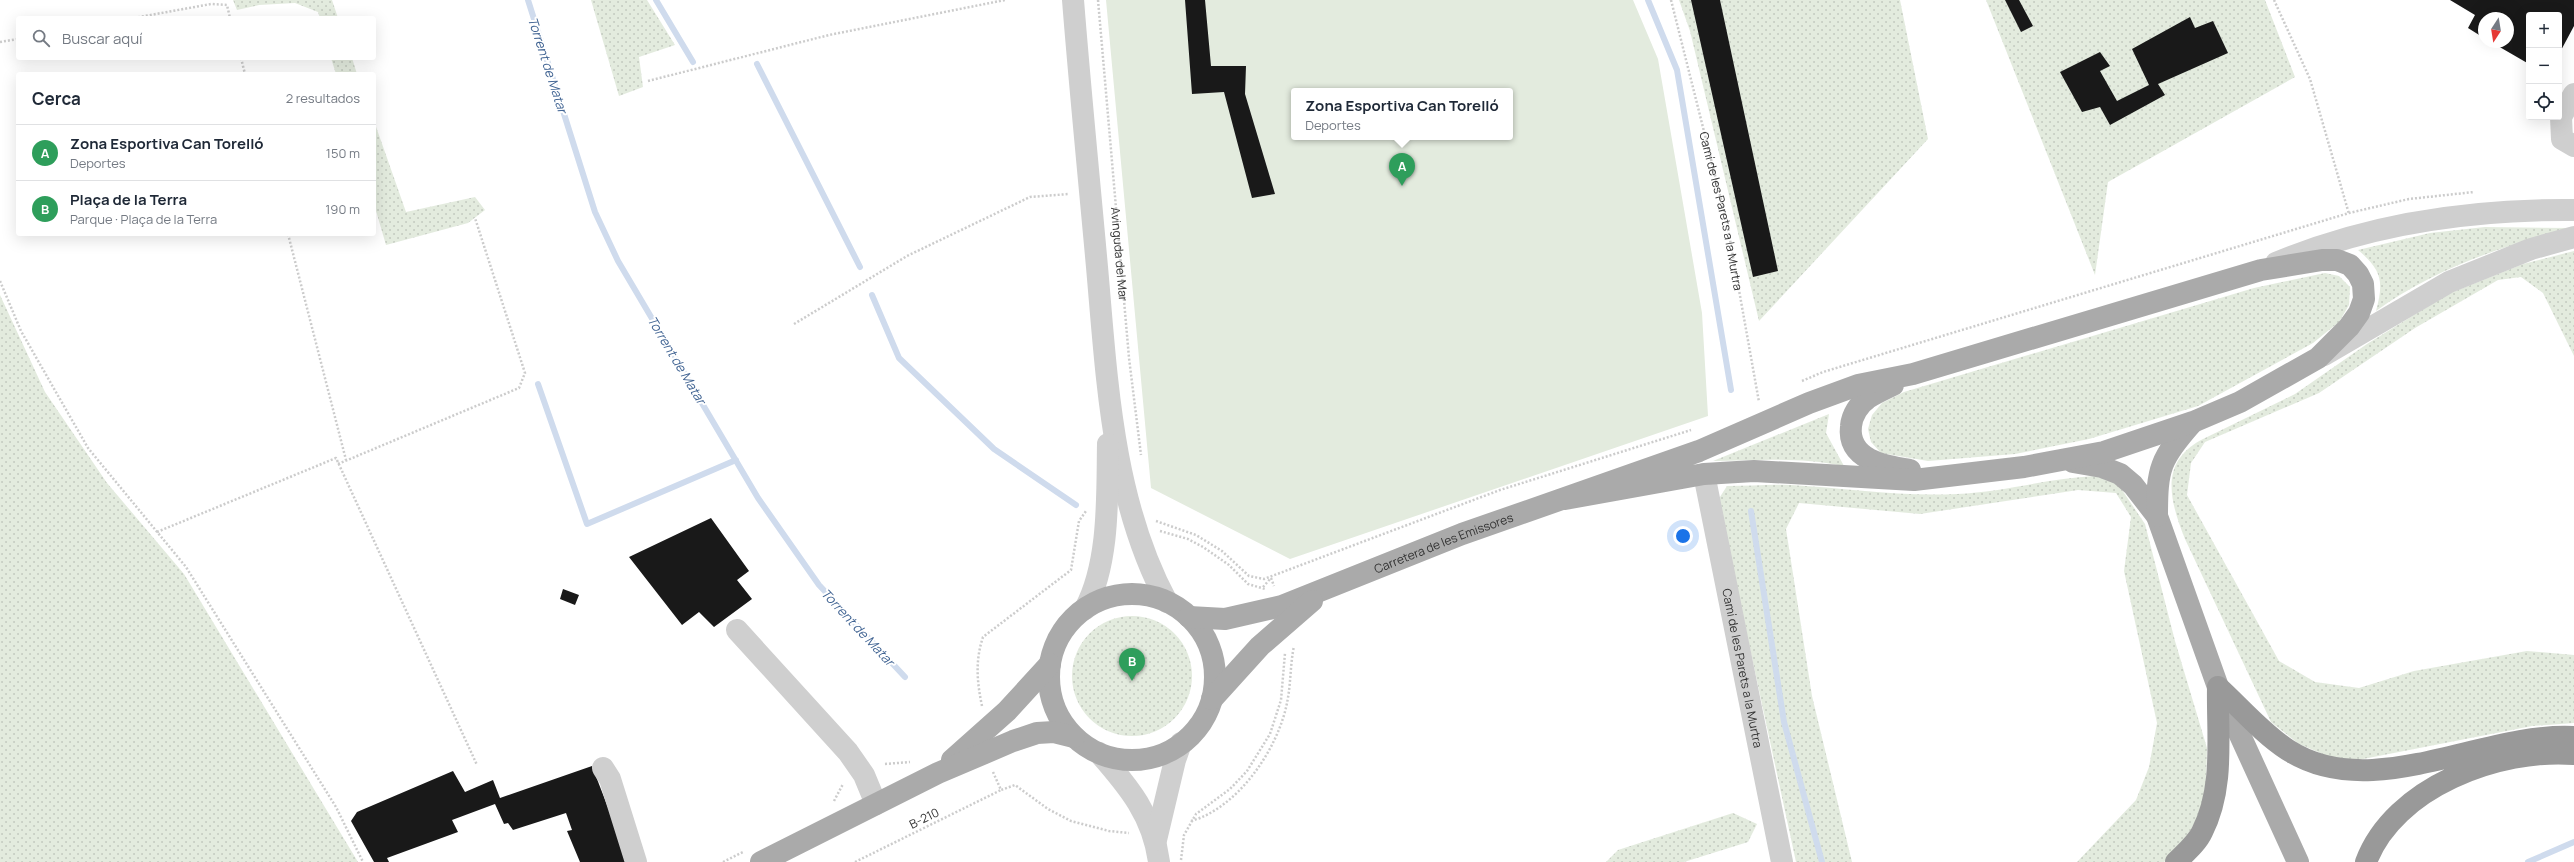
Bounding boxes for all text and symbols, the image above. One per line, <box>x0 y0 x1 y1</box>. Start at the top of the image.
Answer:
north arrow <box>2478 12 2514 48</box>
map controls <box>2526 12 2562 120</box>
button: + <box>2526 12 2562 48</box>
water label: Torrent de Matar <box>524 15 573 117</box>
search box <box>16 16 376 60</box>
icon: search <box>30 27 52 49</box>
text: Buscar aquí <box>62 28 143 49</box>
button: − <box>2526 48 2562 84</box>
button: locate <box>2526 84 2562 120</box>
text: Cerca <box>32 87 81 110</box>
popup <box>1291 88 1513 140</box>
text: 2 resultados <box>286 89 360 107</box>
text: Zona Esportiva Can Torelló <box>1305 95 1499 116</box>
text: Deportes <box>1305 116 1361 134</box>
street label: Camí de les Parets a la Murtra <box>1696 130 1747 292</box>
text: Zona Esportiva Can Torelló <box>70 133 264 154</box>
text: A <box>41 144 49 162</box>
text: 150 m <box>326 144 360 162</box>
pin: A <box>1389 153 1415 186</box>
text: Deportes <box>70 154 126 172</box>
text: Plaça de la Terra <box>70 189 187 210</box>
text: B <box>41 200 49 218</box>
text: 190 m <box>325 200 360 218</box>
street label: Avinguda del Mar <box>1107 206 1133 302</box>
text: Parque · Plaça de la Terra <box>70 210 217 228</box>
water label: Torrent de Matar <box>644 313 712 409</box>
street label: Carretera de les Emissores <box>1371 508 1515 577</box>
your location <box>1673 526 1693 546</box>
water label: Torrent de Matar <box>817 584 900 671</box>
street label: Camí de les Parets a la Murtra <box>1719 587 1767 749</box>
pin: B <box>1119 648 1145 681</box>
street label: B-210 <box>906 804 942 832</box>

